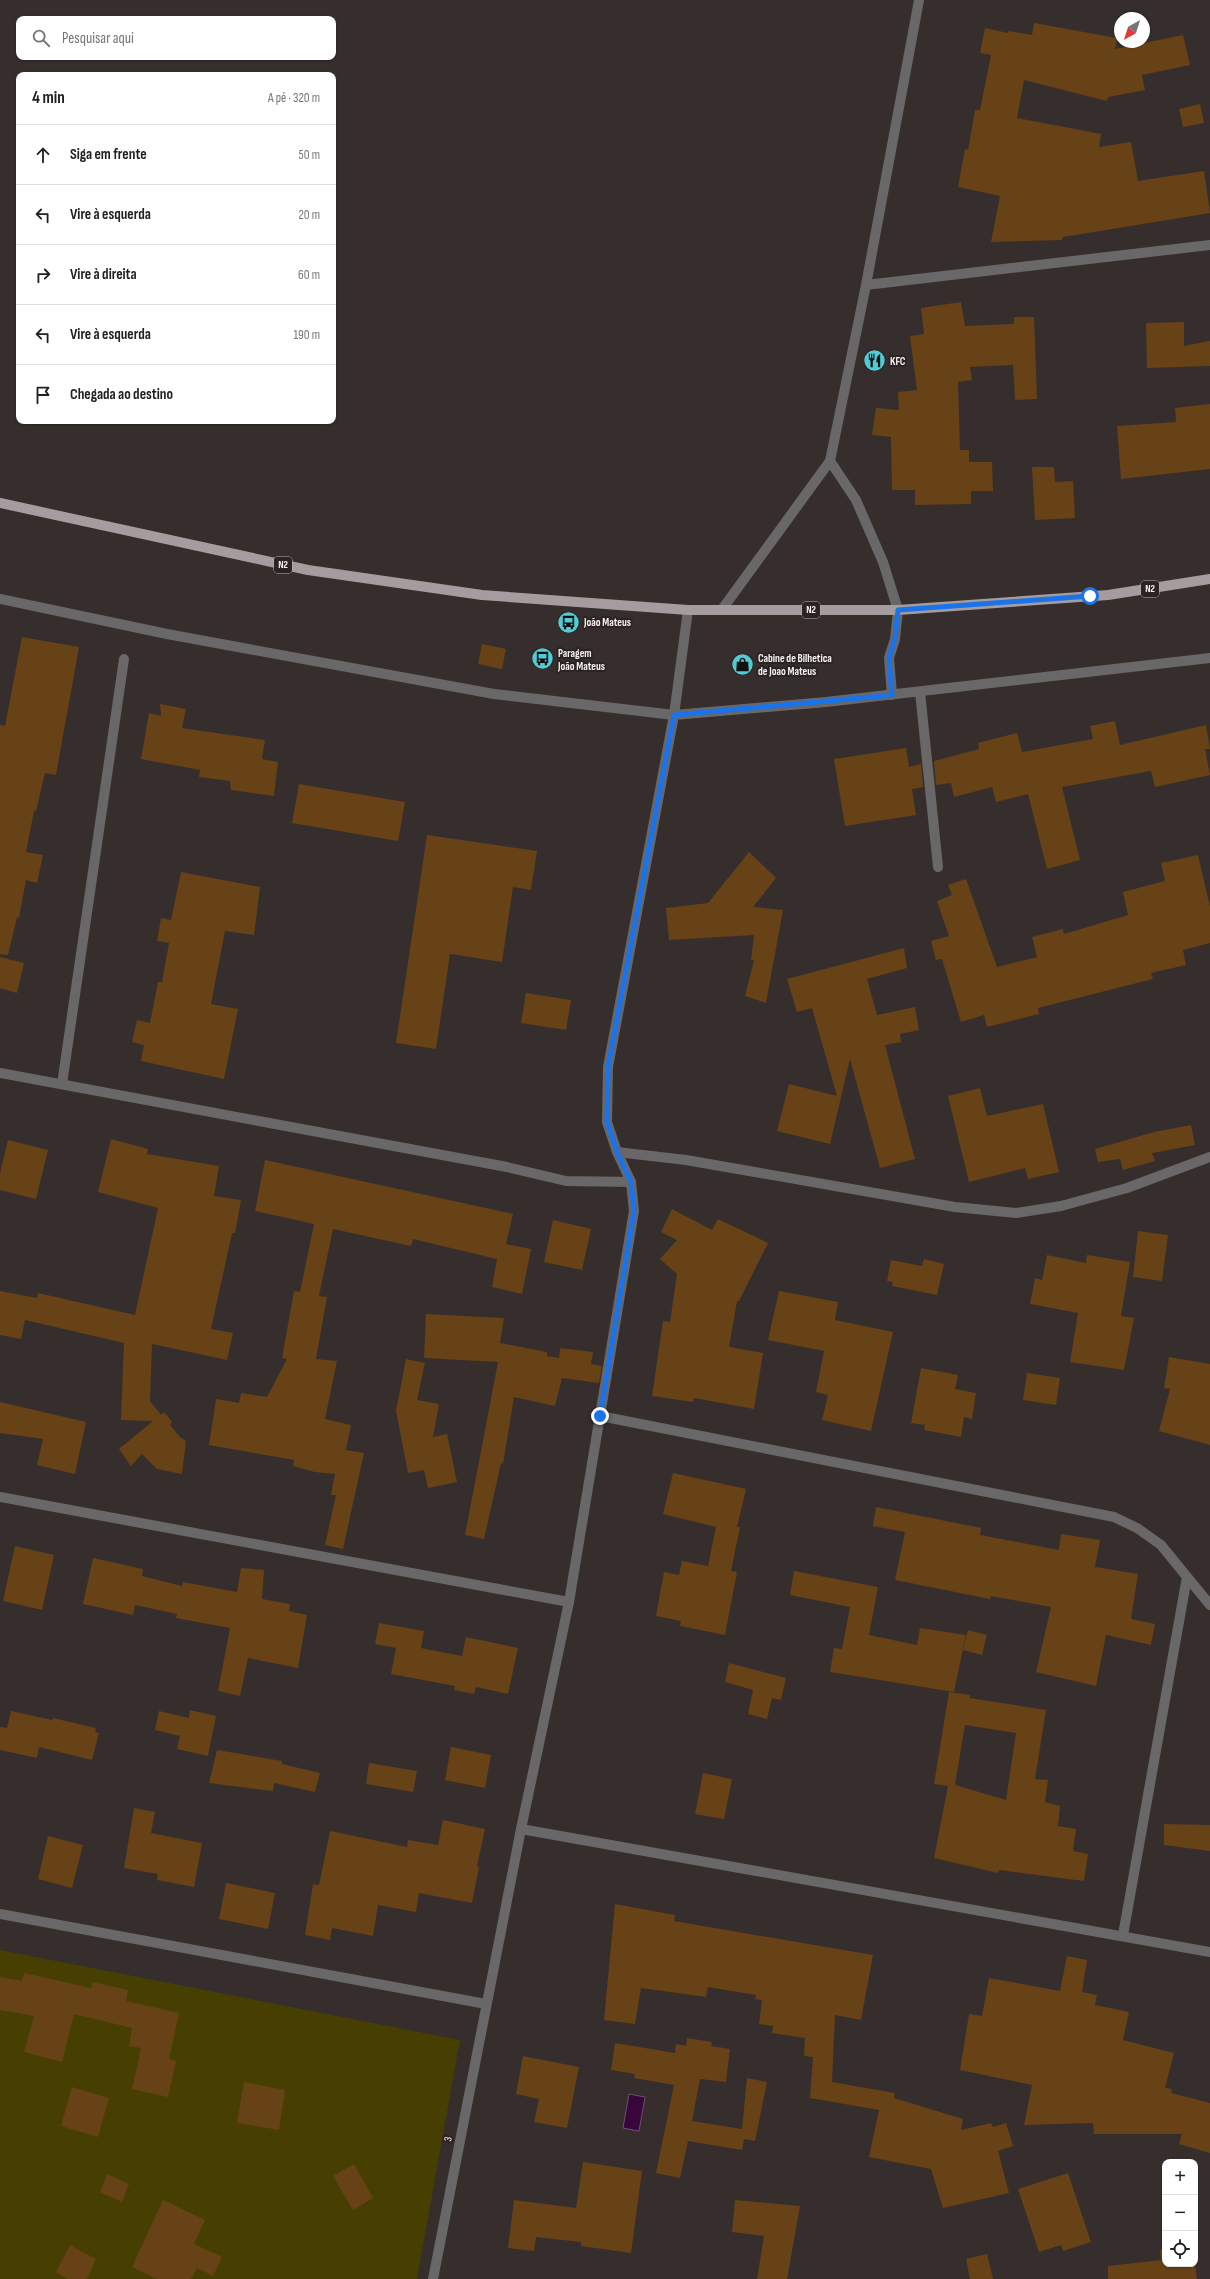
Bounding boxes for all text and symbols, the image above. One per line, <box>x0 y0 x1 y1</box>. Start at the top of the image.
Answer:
north arrow <box>1114 12 1150 48</box>
search box <box>16 16 336 60</box>
icon: search <box>30 27 52 49</box>
text: Pesquisar aqui <box>62 29 134 48</box>
text: 4 min <box>32 88 65 108</box>
text: A pé · 320 m <box>268 90 320 106</box>
icon: ahead <box>32 144 54 166</box>
text: Siga em frente <box>70 145 147 164</box>
text: 50 m <box>299 147 320 163</box>
icon: left <box>32 204 54 226</box>
text: Vire à esquerda <box>70 205 151 224</box>
text: 20 m <box>298 207 320 223</box>
icon: right <box>32 264 54 286</box>
text: Vire à direita <box>70 265 137 284</box>
text: 60 m <box>298 267 320 283</box>
icon: left <box>32 324 54 346</box>
text: Vire à esquerda <box>70 325 151 344</box>
text: 190 m <box>293 327 320 343</box>
restaurant icon: KFC <box>862 348 888 374</box>
place label: KFC <box>890 355 906 368</box>
icon: arrive <box>32 384 54 406</box>
text: Chegada ao destino <box>70 385 173 404</box>
road number: N2 <box>274 557 292 573</box>
road number: N2 <box>1141 581 1159 597</box>
route start <box>1081 587 1099 605</box>
road number: N2 <box>802 602 820 618</box>
bus stop icon: João Mateus <box>556 609 582 635</box>
place label: João Mateus <box>583 616 631 629</box>
bus stop icon: Paragem João Mateus <box>529 646 555 672</box>
place label: Paragem João Mateus <box>557 647 605 673</box>
shop icon: Cabine de Bilhetica de Joao Mateus <box>729 651 755 677</box>
place label: Cabine de Bilhetica de Joao Mateus <box>758 652 832 678</box>
route end <box>591 1407 609 1425</box>
street label: 3 <box>441 2135 455 2143</box>
map controls <box>1162 2159 1198 2267</box>
button: + <box>1162 2159 1198 2195</box>
button: − <box>1162 2195 1198 2231</box>
button: locate <box>1162 2231 1198 2267</box>

